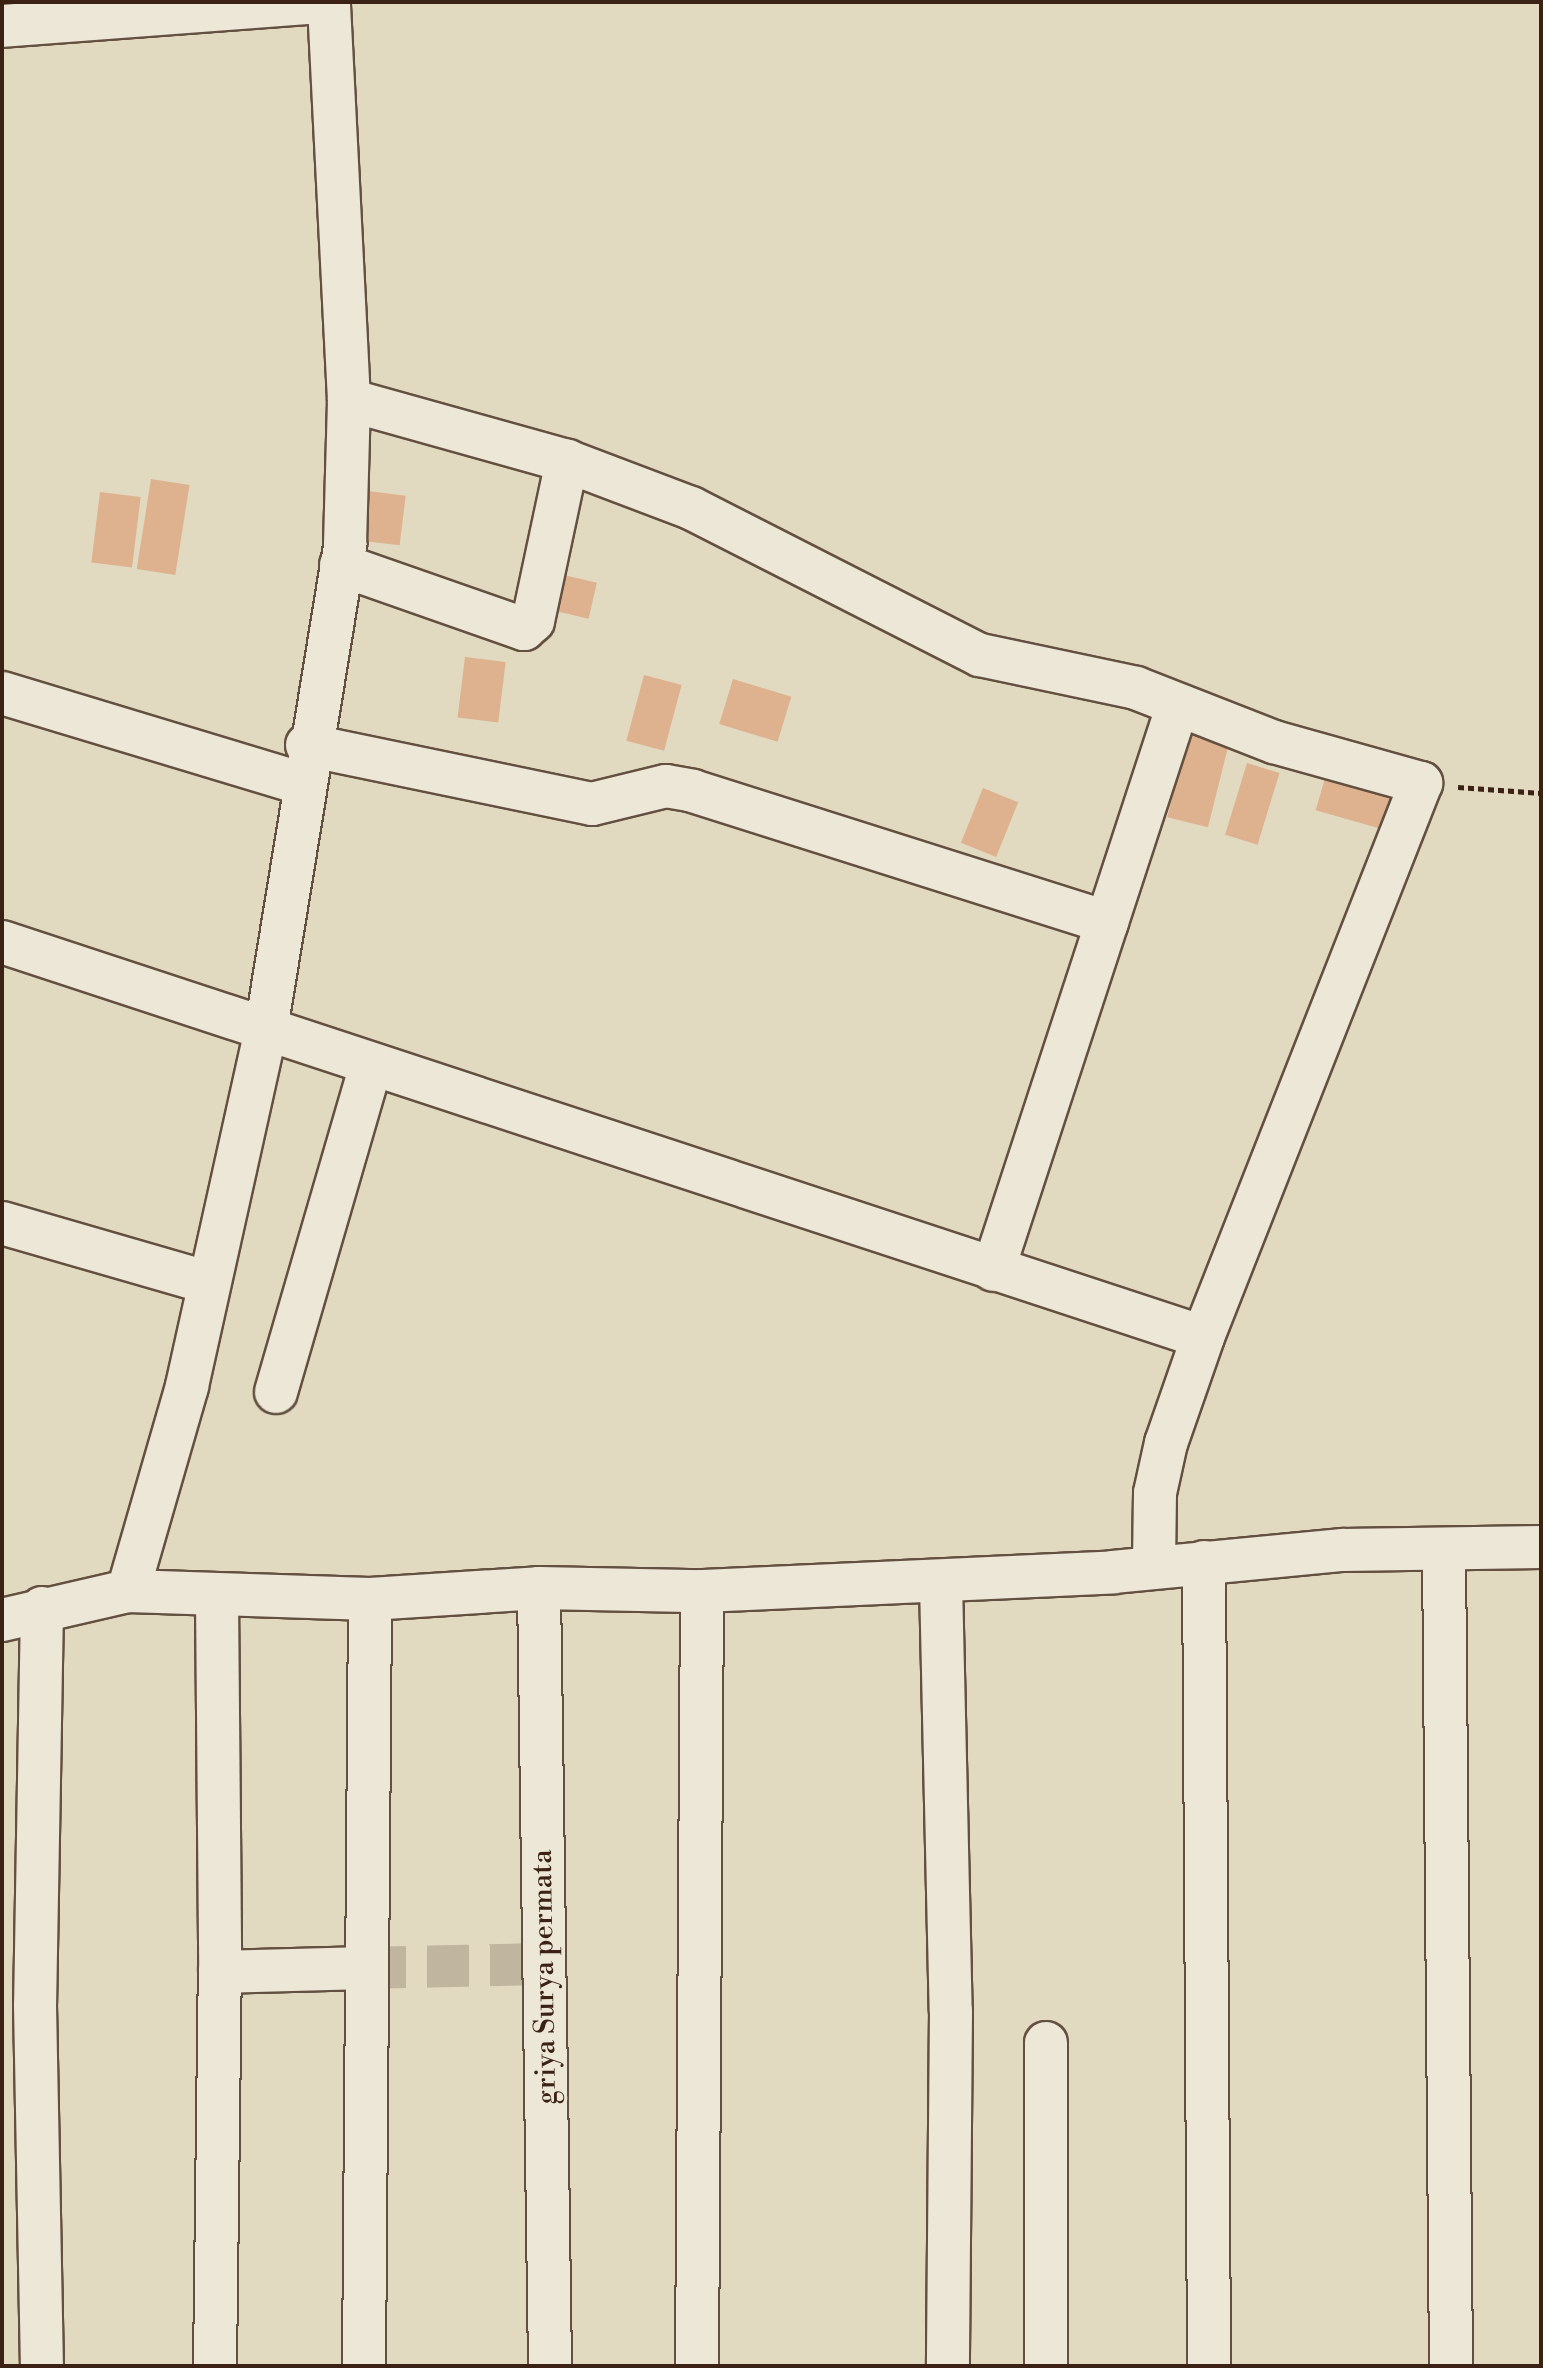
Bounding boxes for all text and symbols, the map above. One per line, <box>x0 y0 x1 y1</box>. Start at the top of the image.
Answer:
street label: griya Surya permata <box>526 1849 564 2105</box>

